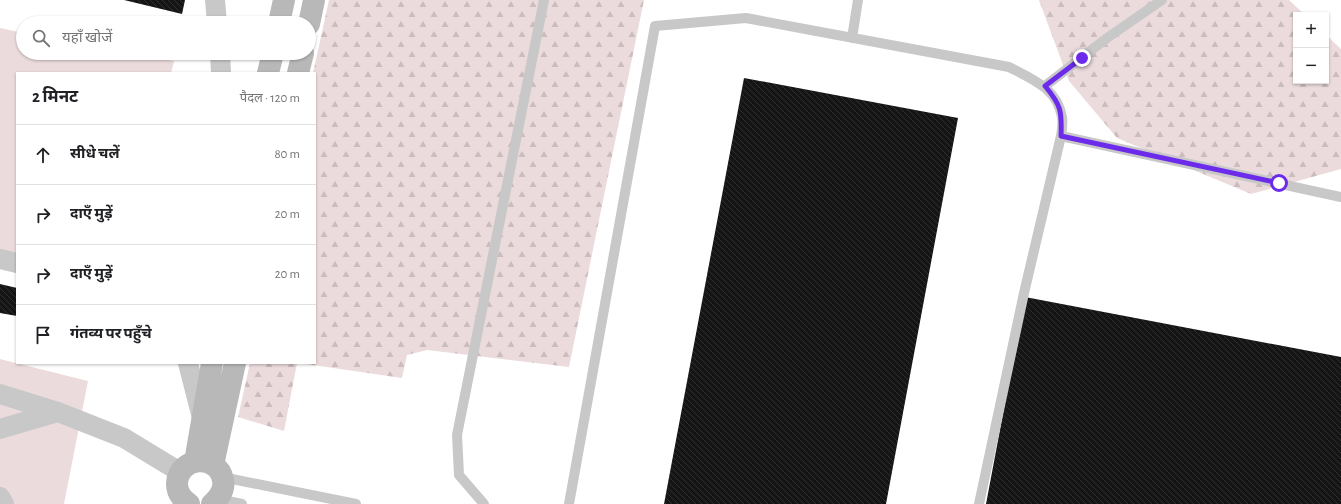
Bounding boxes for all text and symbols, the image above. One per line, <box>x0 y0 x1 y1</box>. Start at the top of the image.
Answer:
map controls <box>1293 12 1329 84</box>
button: + <box>1293 12 1329 48</box>
search box <box>16 16 316 60</box>
icon: search <box>30 27 52 49</box>
text: यहाँ खोजें <box>62 30 112 45</box>
button: − <box>1293 48 1329 84</box>
route end <box>1073 49 1091 67</box>
text: 2 मिनट <box>32 88 78 105</box>
text: पैदल · 120 m <box>240 92 300 105</box>
icon: ahead <box>32 144 54 166</box>
text: सीधे चलें <box>70 146 120 161</box>
text: 80 m <box>274 148 300 161</box>
route start <box>1270 174 1288 192</box>
icon: right <box>32 204 54 226</box>
text: दाएँ मुड़ें <box>70 206 113 221</box>
text: 20 m <box>275 208 300 221</box>
icon: right <box>32 264 54 286</box>
text: दाएँ मुड़ें <box>70 266 113 281</box>
text: 20 m <box>275 268 300 281</box>
icon: arrive <box>32 324 54 346</box>
text: गंतव्य पर पहुँचे <box>70 326 152 341</box>

